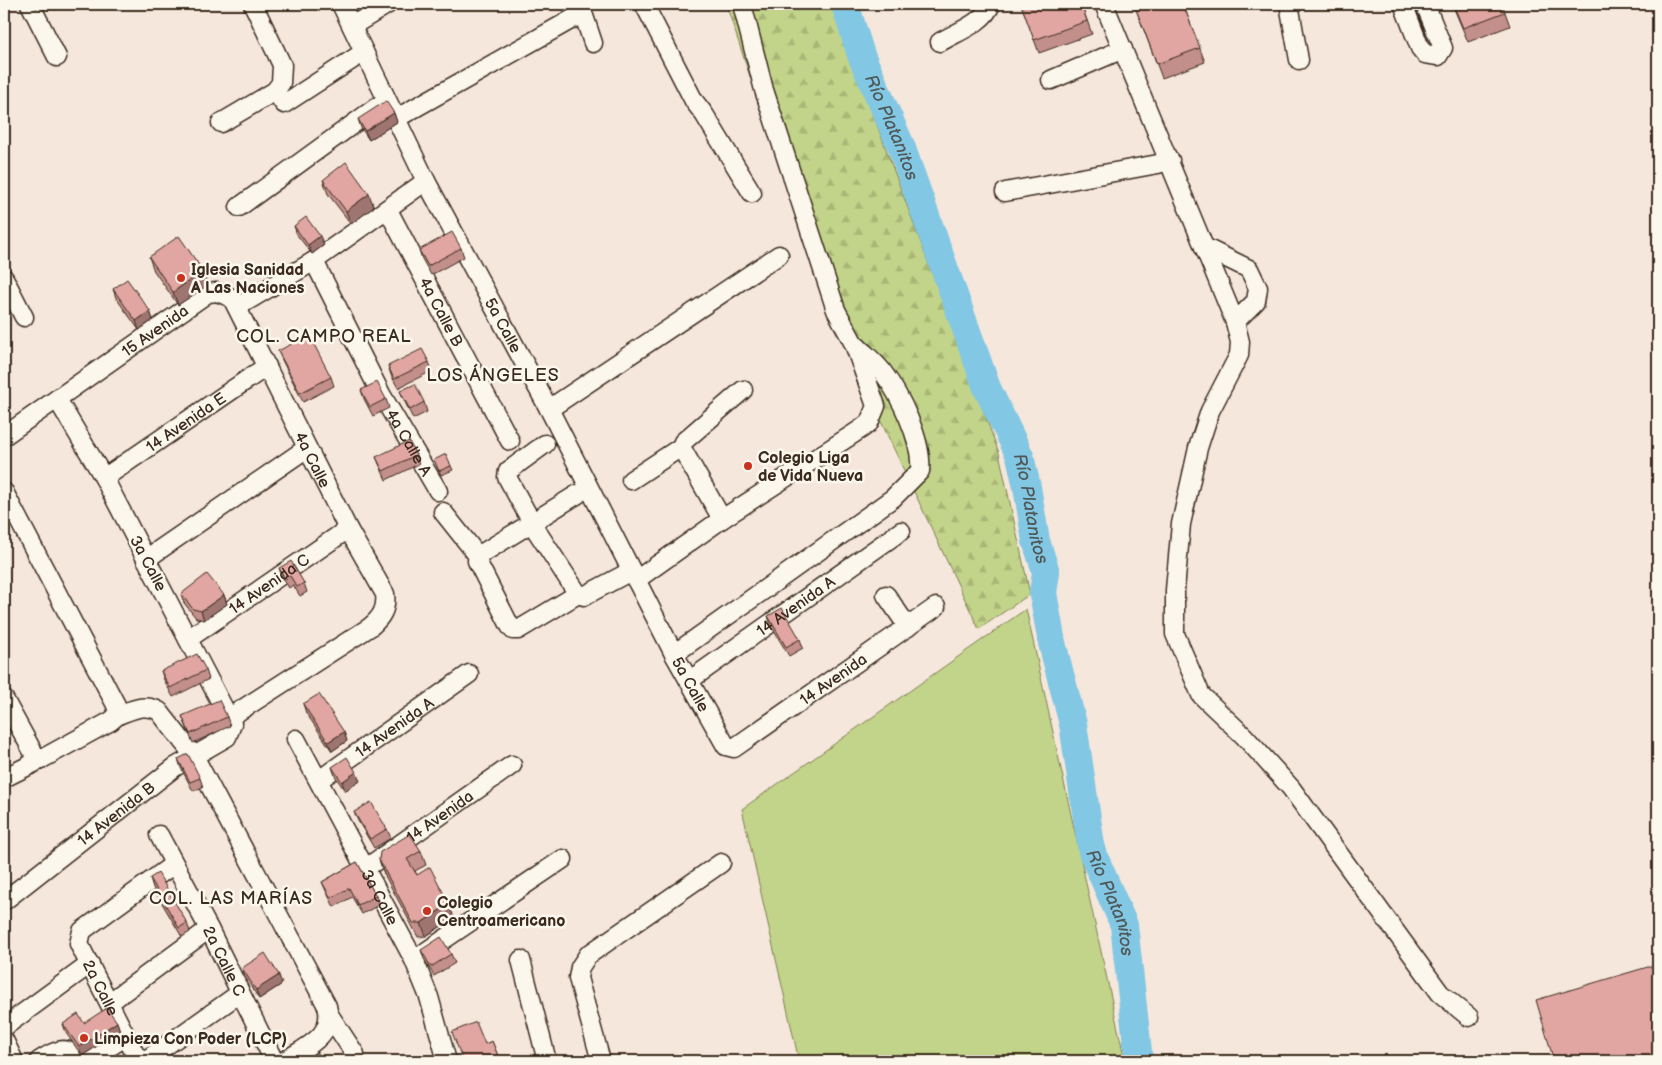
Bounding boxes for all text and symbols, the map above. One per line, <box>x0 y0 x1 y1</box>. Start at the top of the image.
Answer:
water label: Río Platanitos <box>860 71 922 183</box>
place label: Iglesia Sanidad A Las Naciones <box>190 261 305 298</box>
marker: Iglesia Sanidad A Las Naciones <box>175 272 187 284</box>
street label: 4a Calle B <box>414 275 466 350</box>
street label: 5a Calle <box>480 295 525 357</box>
street label: 15 Avenida <box>119 302 193 362</box>
district label: COL. CAMPO REAL <box>236 326 412 347</box>
district label: LOS ÁNGELES <box>426 363 560 386</box>
street label: 14 Avenida E <box>143 389 230 457</box>
street label: 4a Calle A <box>381 406 435 480</box>
street label: 4a Calle <box>290 429 334 492</box>
place label: Colegio Liga de Vida Nueva <box>758 449 863 486</box>
water label: Río Platanitos <box>1009 451 1053 567</box>
marker: Colegio Liga de Vida Nueva <box>742 460 754 472</box>
street label: 3a Calle <box>125 533 170 595</box>
street label: 14 Avenida C <box>226 550 313 619</box>
street label: 14 Avenida A <box>753 572 839 641</box>
street label: 14 Avenida <box>796 650 871 710</box>
street label: 5a Calle <box>667 654 713 716</box>
street label: 14 Avenida A <box>352 694 438 762</box>
street label: 14 Avenida B <box>74 778 159 851</box>
street label: 14 Avenida <box>403 787 478 848</box>
water label: Río Platanitos <box>1081 846 1137 957</box>
street label: 3a Calle <box>356 867 402 929</box>
district label: COL. LAS MARÍAS <box>149 886 313 909</box>
place label: Colegio Centroamericano <box>437 894 565 931</box>
marker: Colegio Centroamericano <box>421 905 433 917</box>
street label: 2a Calle C <box>198 923 249 1000</box>
street label: 2a Calle <box>78 957 122 1020</box>
place label: Limpieza Con Poder (LCP) <box>94 1030 287 1049</box>
marker: Limpieza Con Poder (LCP) <box>78 1032 90 1044</box>

